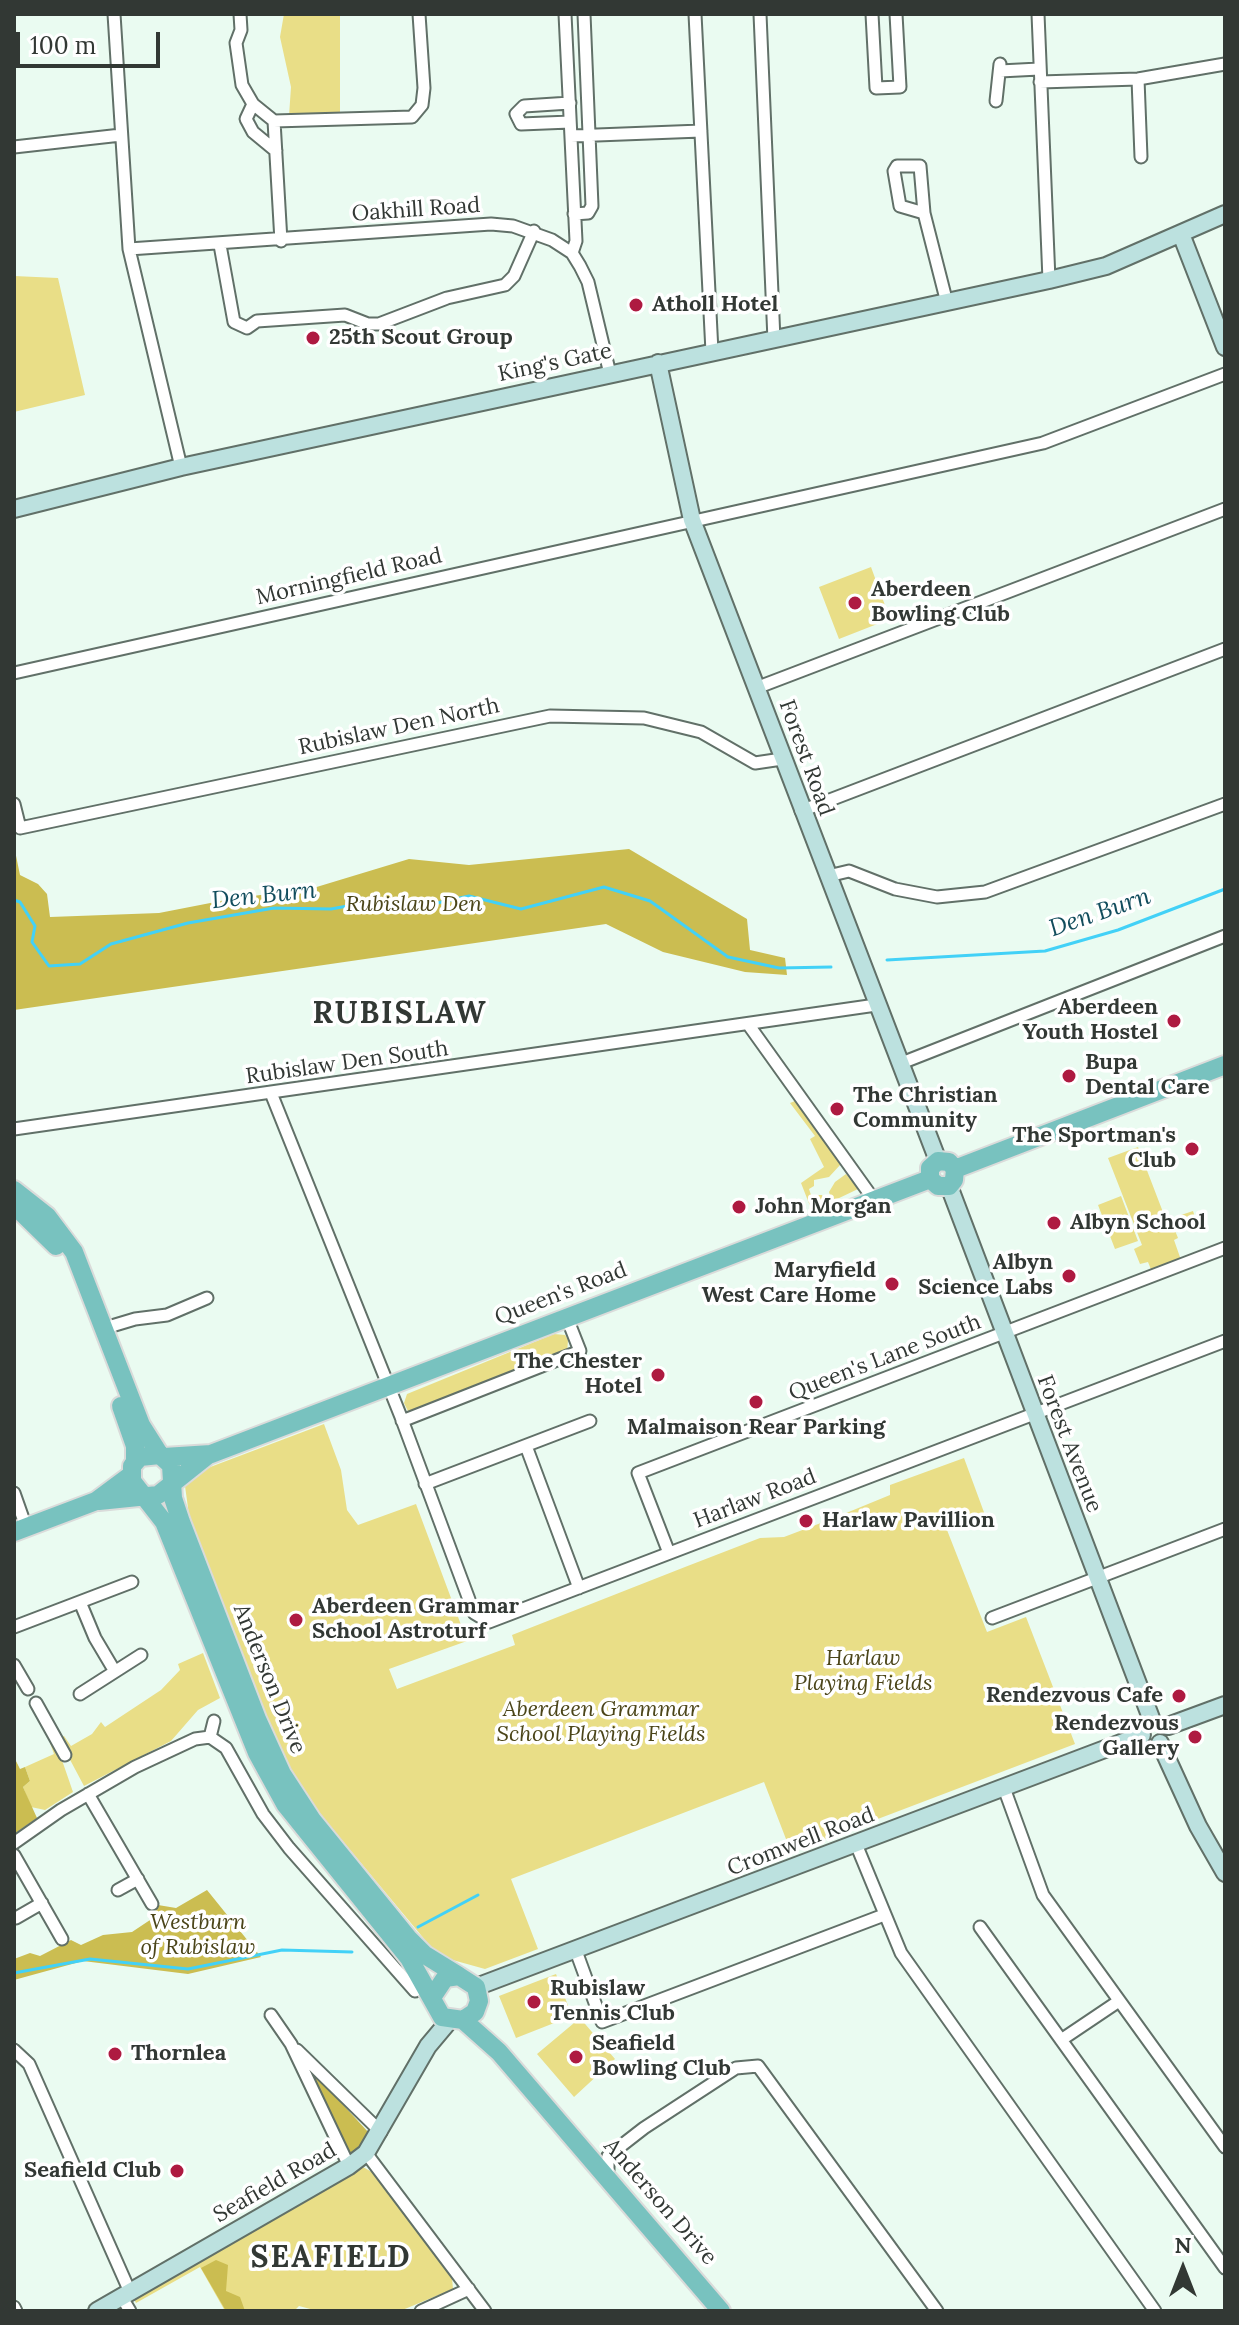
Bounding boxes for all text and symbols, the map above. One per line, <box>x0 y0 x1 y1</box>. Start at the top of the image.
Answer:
scale bar <box>20 16 164 66</box>
text: 100 m <box>30 30 96 61</box>
street label: Oakhill Road <box>351 192 481 228</box>
place label: Atholl Hotel <box>652 292 778 318</box>
marker: Atholl Hotel <box>627 296 645 314</box>
place label: 25th Scout Group <box>329 325 513 351</box>
marker: 25th Scout Group <box>304 329 322 347</box>
street label: King's Gate <box>496 338 614 388</box>
street label: Morningfield Road <box>253 543 445 611</box>
place label: Aberdeen Bowling Club <box>871 577 1010 628</box>
marker: Aberdeen Bowling Club <box>846 594 864 612</box>
street label: Rubislaw Den North <box>296 693 502 761</box>
street label: Forest Road <box>773 696 839 820</box>
water label: Den Burn <box>210 876 318 916</box>
water label: Den Burn <box>1046 882 1154 944</box>
park label: Rubislaw Den <box>346 892 482 918</box>
place label: Aberdeen Youth Hostel <box>1023 995 1158 1046</box>
district label: RUBISLAW <box>312 996 488 1032</box>
marker: Aberdeen Youth Hostel <box>1165 1012 1183 1030</box>
street label: Rubislaw Den South <box>244 1036 450 1090</box>
place label: Bupa Dental Care <box>1085 1050 1210 1102</box>
marker: Bupa Dental Care <box>1060 1067 1078 1085</box>
place label: The Christian Community <box>853 1083 998 1134</box>
marker: The Christian Community <box>828 1100 846 1118</box>
place label: The Sportman's Club <box>1012 1123 1176 1174</box>
marker: The Sportman's Club <box>1183 1140 1201 1158</box>
place label: John Morgan <box>755 1194 892 1220</box>
marker: John Morgan <box>730 1198 748 1216</box>
place label: Albyn School <box>1070 1210 1206 1236</box>
marker: Albyn School <box>1045 1214 1063 1232</box>
place label: Albyn Science Labs <box>918 1250 1053 1302</box>
street label: Queen's Road <box>491 1257 631 1331</box>
place label: Maryfield West Care Home <box>701 1258 876 1310</box>
marker: Albyn Science Labs <box>1060 1267 1078 1285</box>
marker: Maryfield West Care Home <box>883 1275 901 1293</box>
street label: Queen's Lane South <box>785 1309 985 1407</box>
place label: The Chester Hotel <box>514 1349 642 1400</box>
marker: The Chester Hotel <box>649 1366 667 1384</box>
street label: Forest Avenue <box>1031 1372 1107 1516</box>
marker: Malmaison Rear Parking <box>747 1393 765 1411</box>
place label: Malmaison Rear Parking <box>627 1415 885 1441</box>
street label: Harlaw Road <box>690 1464 820 1534</box>
place label: Harlaw Pavillion <box>822 1508 995 1534</box>
marker: Harlaw Pavillion <box>797 1512 815 1530</box>
place label: Aberdeen Grammar School Astroturf <box>312 1594 519 1646</box>
street label: Anderson Drive <box>227 1600 311 1758</box>
marker: Aberdeen Grammar School Astroturf <box>287 1611 305 1629</box>
park label: Harlaw Playing Fields <box>794 1646 932 1698</box>
place label: Rendezvous Cafe <box>986 1683 1163 1709</box>
marker: Rendezvous Cafe <box>1170 1687 1188 1705</box>
park label: Aberdeen Grammar School Playing Fields <box>497 1697 705 1748</box>
place label: Rendezvous Gallery <box>1054 1711 1179 1762</box>
marker: Rendezvous Gallery <box>1186 1728 1204 1746</box>
street label: Cromwell Road <box>724 1802 878 1882</box>
park label: Westburn of Rubislaw <box>141 1910 255 1962</box>
place label: Rubislaw Tennis Club <box>550 1976 675 2028</box>
marker: Rubislaw Tennis Club <box>525 1993 543 2011</box>
place label: Seafield Bowling Club <box>592 2031 731 2082</box>
place label: Thornlea <box>131 2041 226 2067</box>
marker: Thornlea <box>106 2045 124 2063</box>
marker: Seafield Bowling Club <box>567 2048 585 2066</box>
street label: Anderson Drive <box>598 2133 722 2271</box>
street label: Seafield Road <box>209 2137 341 2229</box>
place label: Seafield Club <box>24 2158 161 2184</box>
marker: Seafield Club <box>168 2162 186 2180</box>
north arrow <box>1143 2229 1223 2309</box>
text: N <box>1174 2231 1192 2259</box>
district label: SEAFIELD <box>250 2240 412 2276</box>

